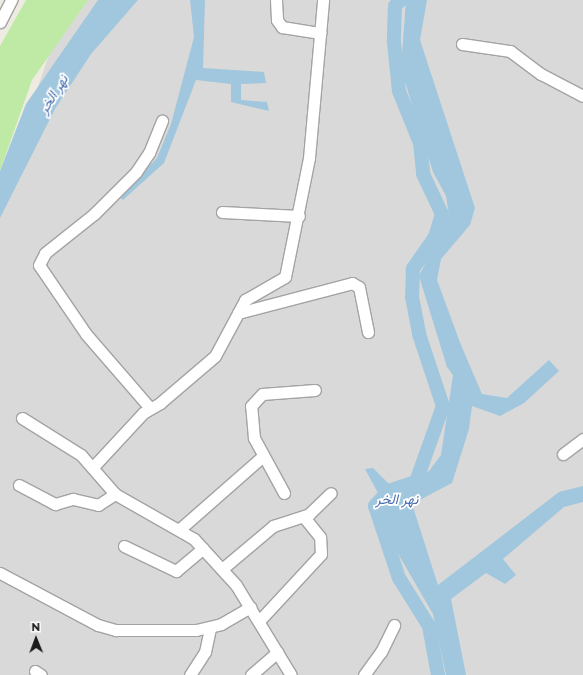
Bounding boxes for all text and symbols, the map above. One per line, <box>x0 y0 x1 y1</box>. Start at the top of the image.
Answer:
water label: نهر الخر <box>35 72 71 116</box>
water label: نهر الخر <box>376 491 418 507</box>
north arrow <box>16 619 56 659</box>
text: N <box>31 620 40 634</box>

